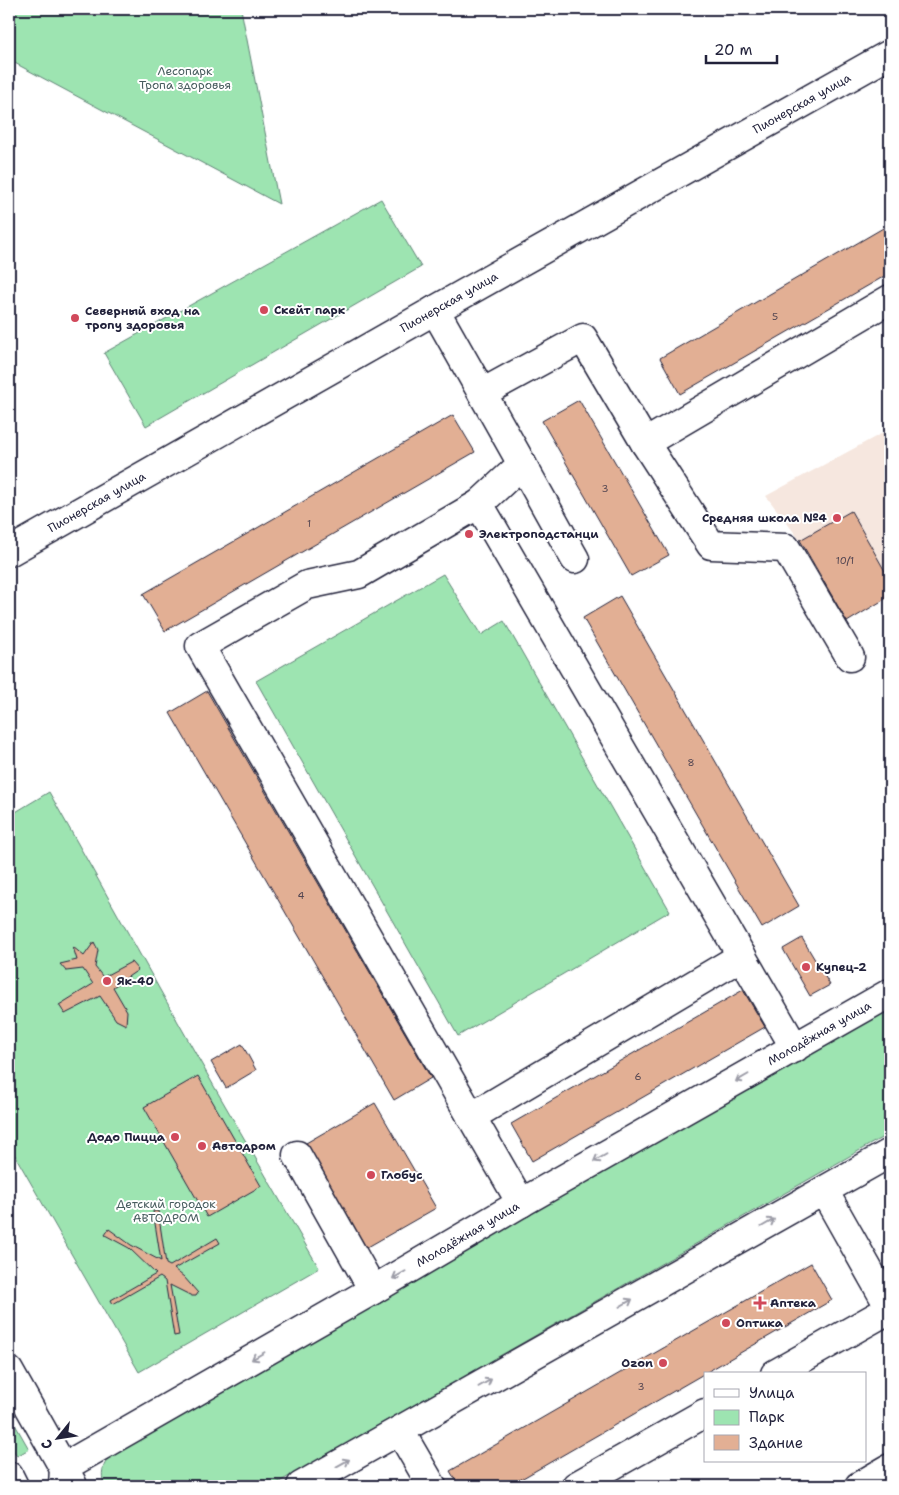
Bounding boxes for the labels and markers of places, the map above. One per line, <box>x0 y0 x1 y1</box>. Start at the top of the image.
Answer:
place label: Скейт парк <box>274 302 346 318</box>
place label: Северный вход на тропу здоровья <box>85 303 201 333</box>
marker: Скейт парк <box>258 304 270 316</box>
marker: Северный вход на тропу здоровья <box>69 312 81 324</box>
place label: Средняя школа №4 <box>702 510 828 526</box>
marker: Средняя школа №4 <box>831 512 843 524</box>
place label: Электроподстанци <box>479 526 599 542</box>
marker: Электроподстанци <box>463 528 475 540</box>
place label: Купец-2 <box>816 959 867 975</box>
marker: Купец-2 <box>800 961 812 973</box>
place label: Як-40 <box>117 973 154 989</box>
marker: Як-40 <box>101 975 113 987</box>
place label: Додо Пицца <box>87 1129 166 1145</box>
marker: Додо Пицца <box>169 1131 181 1143</box>
place label: Автодром <box>212 1138 276 1154</box>
marker: Автодром <box>196 1140 208 1152</box>
place label: Глобус <box>381 1167 423 1183</box>
marker: Глобус <box>365 1169 377 1181</box>
place label: Аптека <box>770 1295 817 1311</box>
marker: Аптека <box>754 1297 766 1309</box>
place label: Оптика <box>736 1315 784 1331</box>
marker: Оптика <box>720 1317 732 1329</box>
place label: Ozon <box>621 1355 653 1371</box>
marker: Ozon <box>657 1357 669 1369</box>

